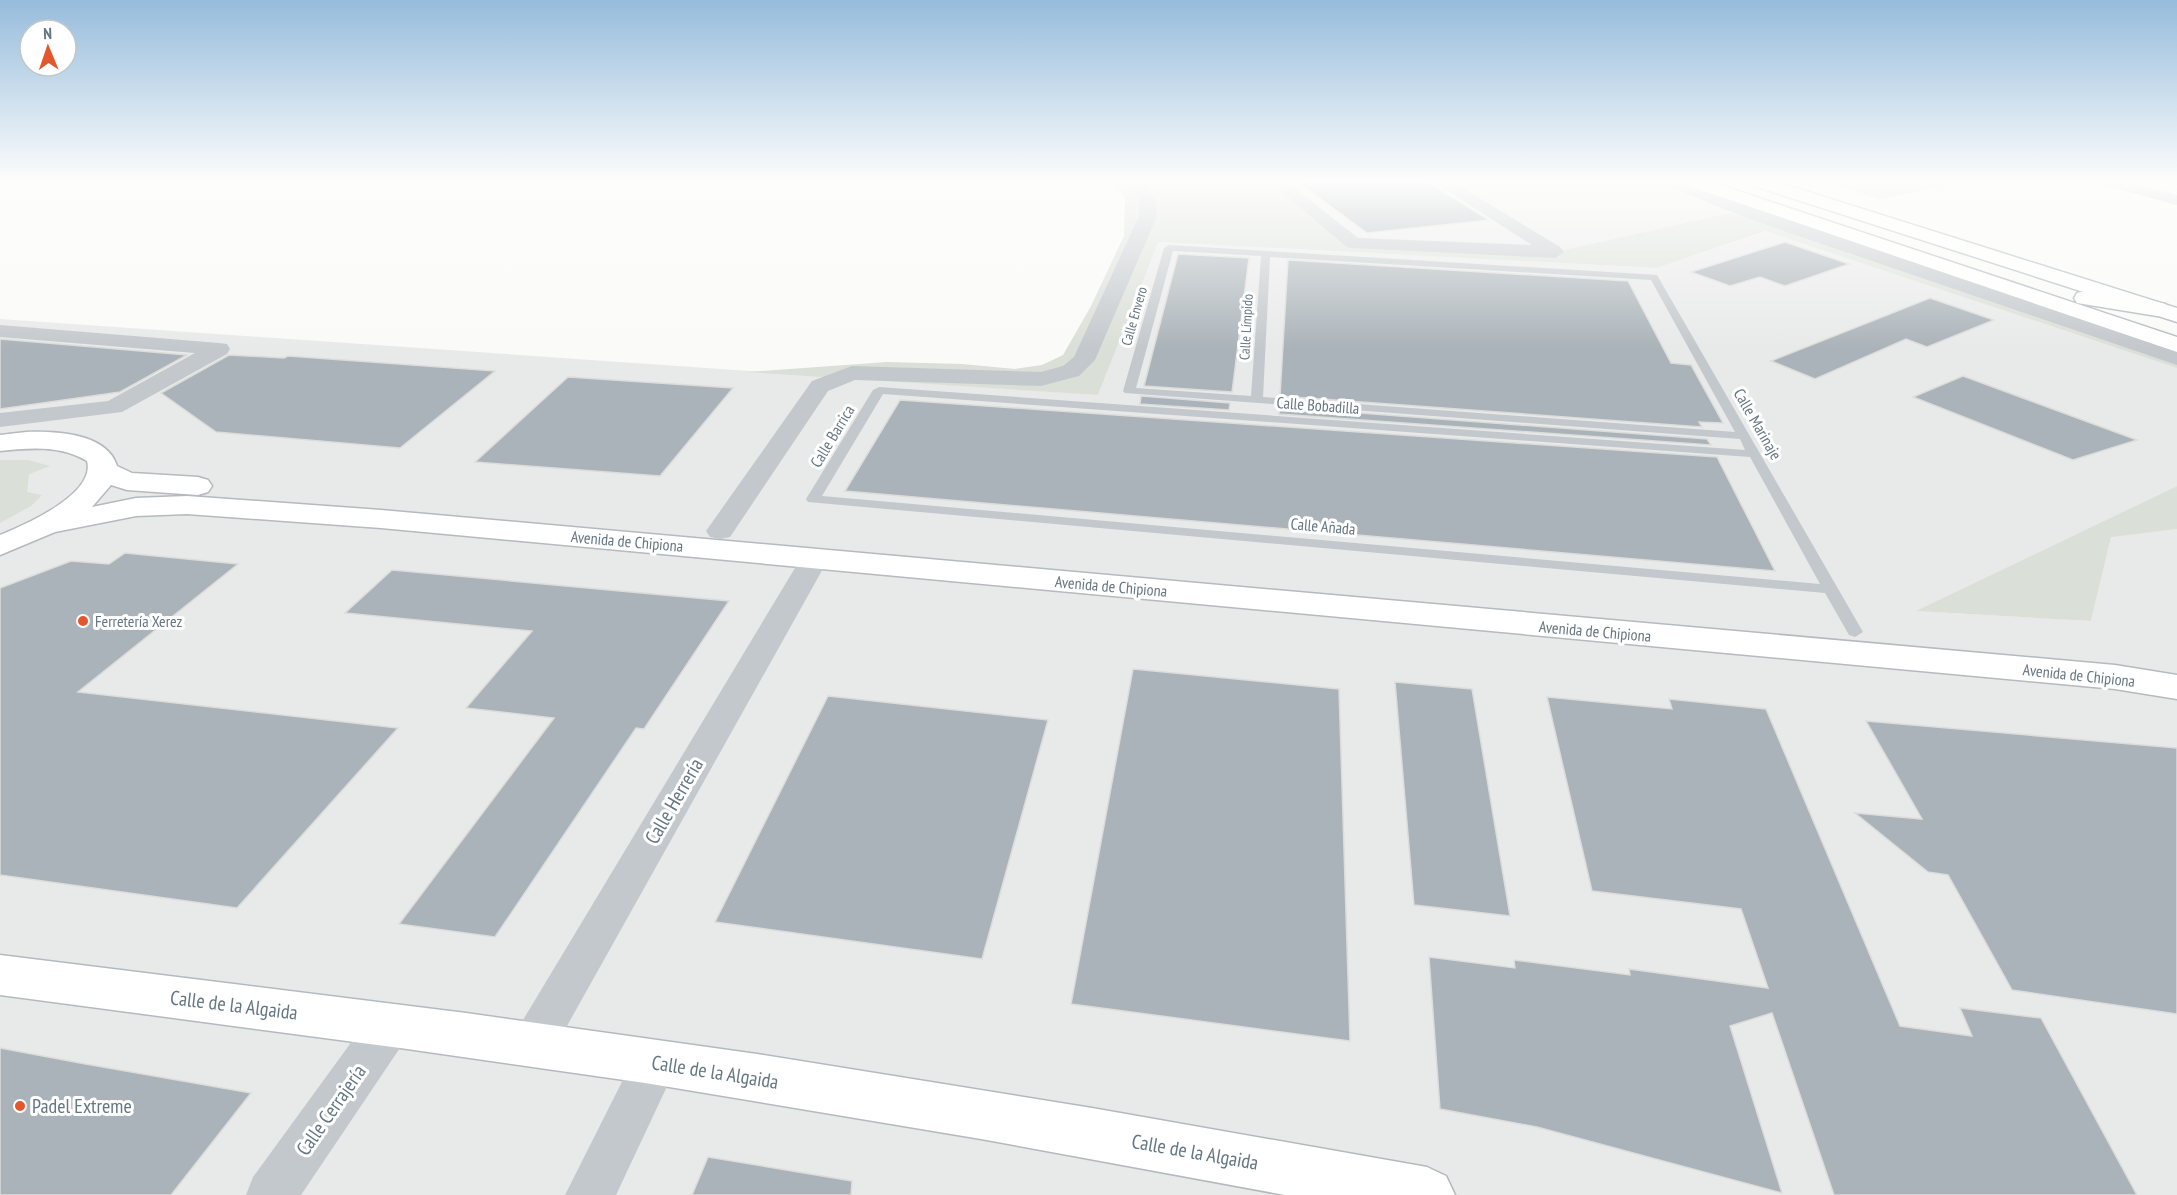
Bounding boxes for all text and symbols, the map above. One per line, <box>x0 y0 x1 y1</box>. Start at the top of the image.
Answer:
north arrow <box>18 18 78 78</box>
text: N <box>43 23 52 43</box>
street label: Calle Envero <box>1117 285 1151 347</box>
street label: Calle Límpido <box>1235 293 1257 361</box>
street label: Calle Marinaje <box>1730 385 1786 463</box>
street label: Calle Bobadilla <box>1276 392 1360 418</box>
street label: Calle Barrica <box>806 401 858 471</box>
street label: Calle Añada <box>1290 513 1356 539</box>
street label: Avenida de Chipiona <box>570 526 684 556</box>
street label: Avenida de Chipiona <box>1054 571 1168 601</box>
place label: Ferretería Xerez <box>95 611 183 631</box>
marker: Ferretería Xerez <box>76 614 90 628</box>
street label: Avenida de Chipiona <box>1538 616 1652 646</box>
street label: Avenida de Chipiona <box>2022 659 2136 691</box>
street label: Calle Herrería <box>639 753 709 849</box>
street label: Calle de la Algaida <box>169 984 299 1026</box>
street label: Calle de la Algaida <box>650 1049 780 1095</box>
street label: Calle Cerrajería <box>290 1060 372 1160</box>
place label: Padel Extreme <box>32 1093 132 1119</box>
marker: Padel Extreme <box>13 1099 27 1113</box>
street label: Calle de la Algaida <box>1130 1128 1260 1176</box>

